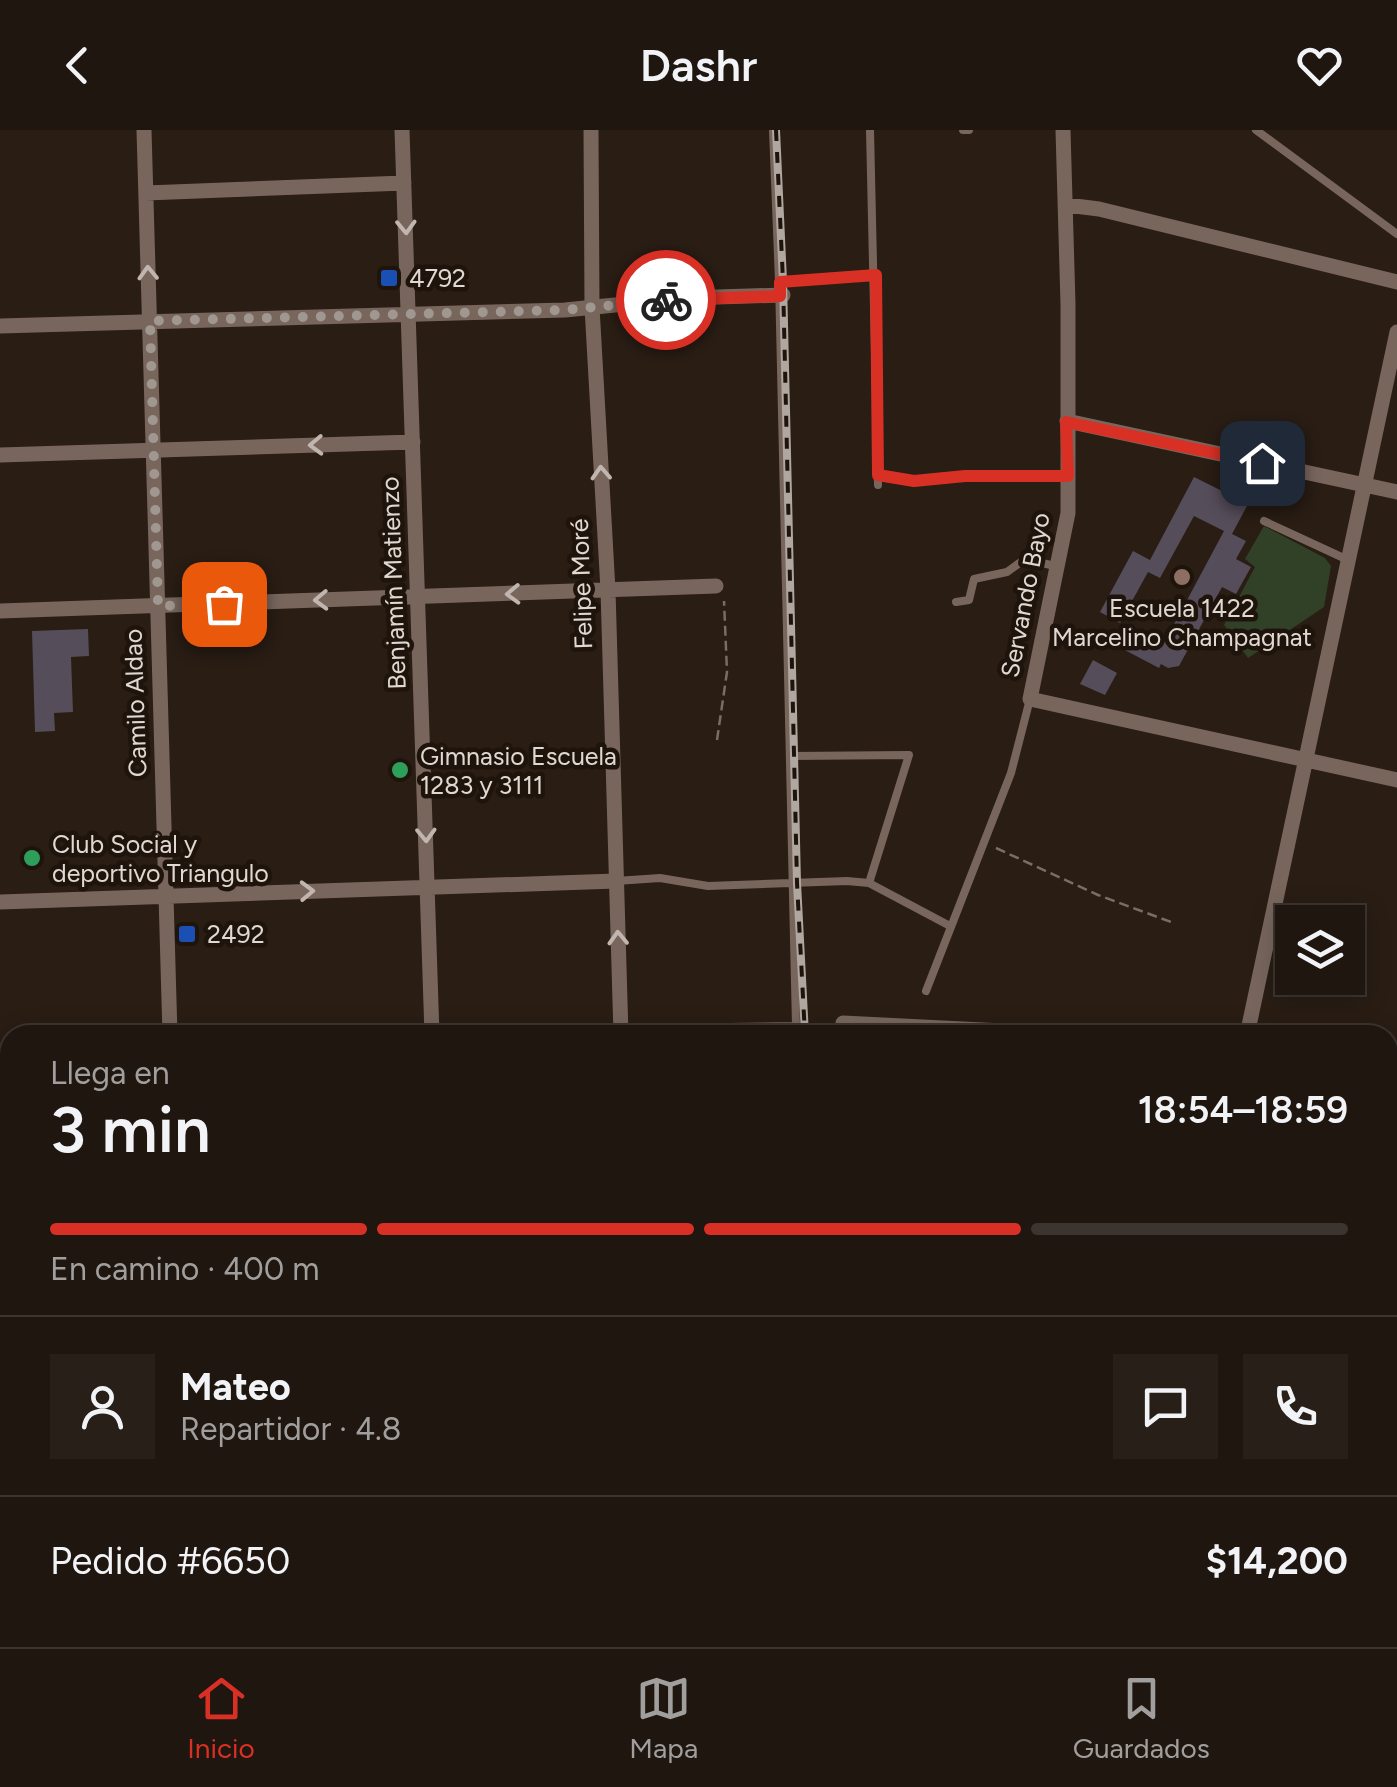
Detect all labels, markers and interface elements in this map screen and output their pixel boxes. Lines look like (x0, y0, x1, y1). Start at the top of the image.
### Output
icon: back (50, 38, 105, 93)
text: Dashr (640, 38, 757, 92)
icon: heart (1292, 38, 1347, 93)
one-way arrow (395, 220, 416, 236)
courier (616, 250, 716, 350)
place label: 4792 (409, 263, 466, 293)
one-way arrow (138, 264, 159, 280)
marker: 4792 (378, 267, 400, 289)
icon: bike (639, 273, 694, 328)
pin (1220, 421, 1305, 506)
one-way arrow (307, 434, 323, 455)
icon: home (1235, 436, 1290, 491)
one-way arrow (591, 464, 612, 480)
street label: Benjamín Matienzo (374, 476, 412, 690)
street label: Servando Bayo (994, 510, 1056, 680)
street label: Felipe Moré (564, 518, 598, 650)
pin (182, 562, 267, 647)
marker: Escuela 1422 Marcelino Champagnat (1171, 566, 1193, 588)
icon: bag (197, 577, 252, 632)
one-way arrow (505, 583, 521, 604)
one-way arrow (313, 590, 329, 611)
place label: Escuela 1422 Marcelino Champagnat (1052, 593, 1312, 652)
street label: Camilo Aldao (117, 628, 153, 778)
place label: Gimnasio Escuela 1283 y 3111 (420, 741, 617, 800)
marker: Gimnasio Escuela 1283 y 3111 (389, 759, 411, 781)
one-way arrow (415, 827, 436, 843)
place label: Club Social y deportivo Triangulo (52, 829, 269, 888)
marker: Club Social y deportivo Triangulo (21, 847, 43, 869)
one-way arrow (300, 881, 316, 902)
map controls (1275, 905, 1365, 995)
button: layers (1275, 905, 1365, 995)
place label: 2492 (207, 919, 265, 949)
marker: 2492 (176, 923, 198, 945)
one-way arrow (608, 929, 629, 945)
text: Llega en (50, 1054, 170, 1092)
text: 18:54–18:59 (1138, 1087, 1348, 1133)
text: 3 min (50, 1090, 211, 1168)
text: En camino · 400 m (50, 1250, 319, 1288)
button: person (50, 1354, 155, 1459)
button: chat (1113, 1354, 1218, 1459)
button: phone (1243, 1354, 1348, 1459)
text: Mateo (180, 1364, 291, 1410)
text: Repartidor · 4.8 (180, 1410, 401, 1448)
text: Pedido #6650 (50, 1538, 290, 1584)
text: $14,200 (1206, 1538, 1348, 1584)
tab: Inicio (187, 1671, 255, 1765)
tab: Mapa (629, 1671, 698, 1765)
tab: Guardados (1073, 1671, 1210, 1765)

